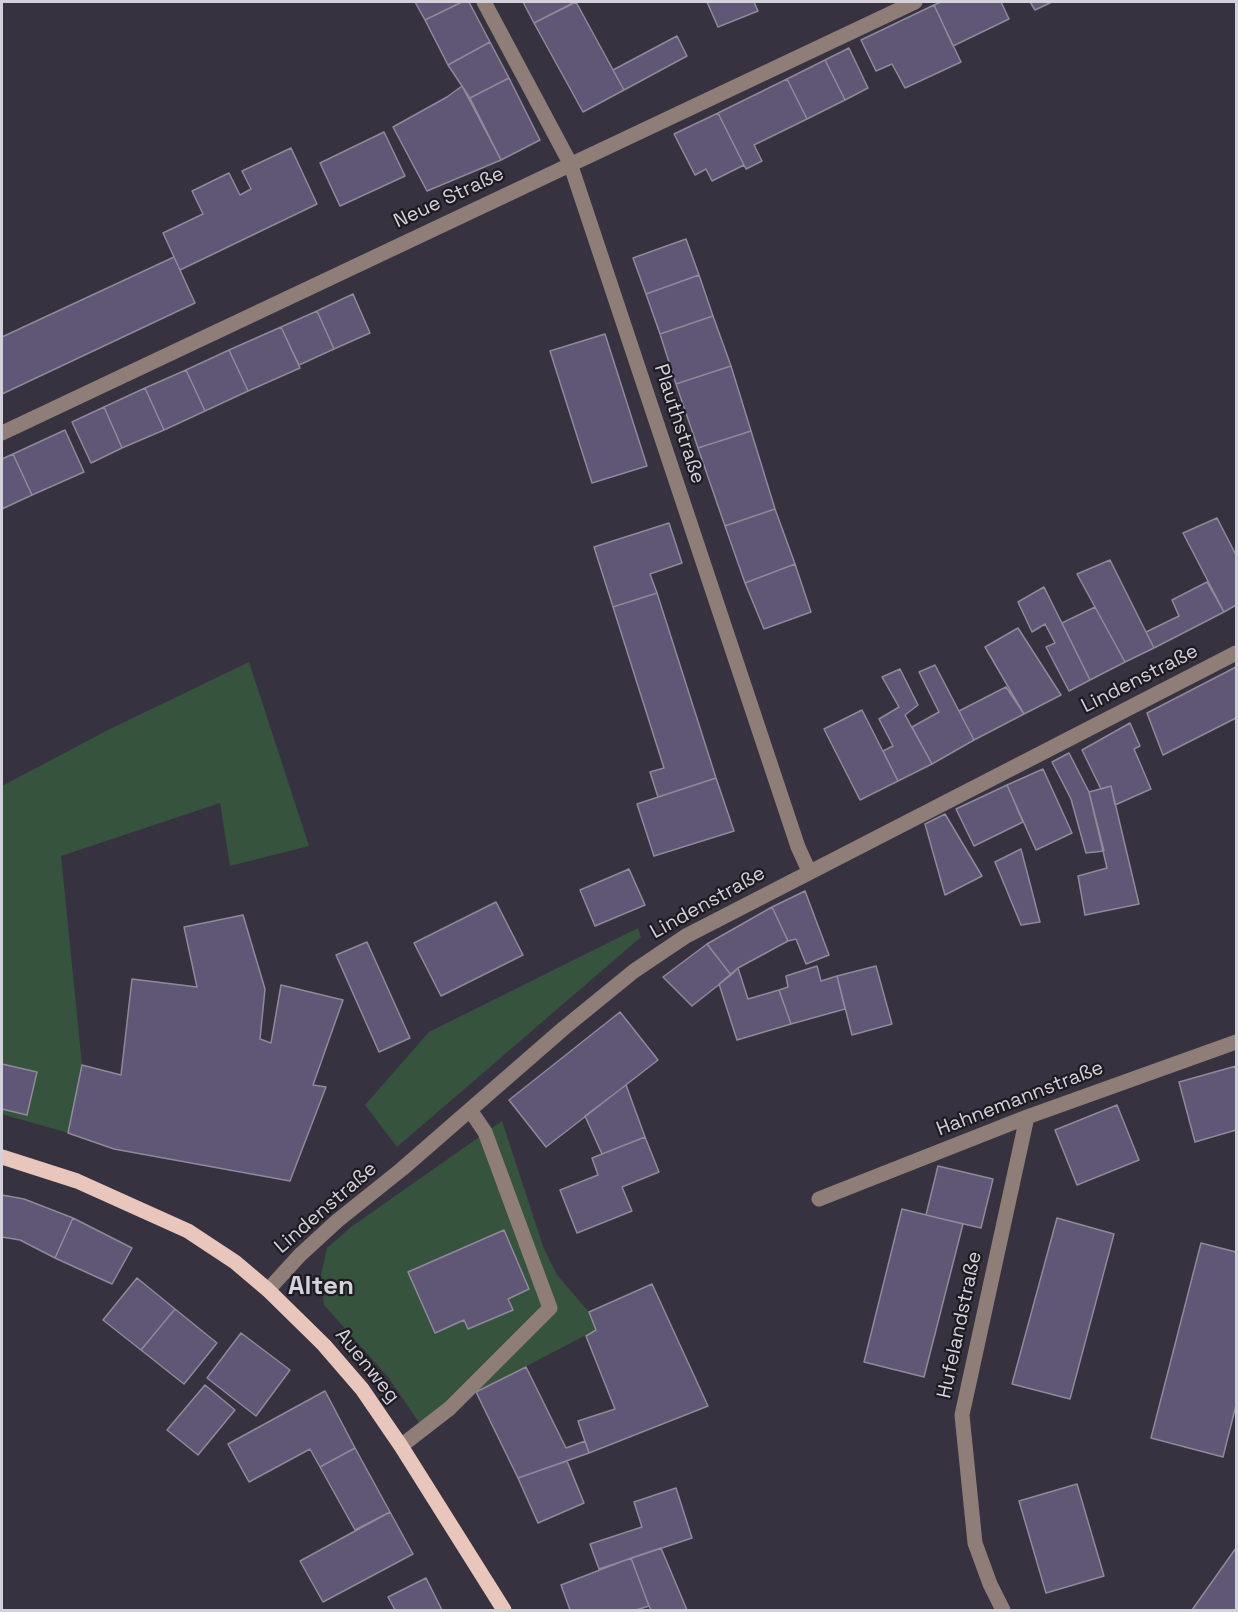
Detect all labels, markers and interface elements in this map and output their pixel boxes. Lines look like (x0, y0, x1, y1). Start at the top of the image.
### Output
street label: Neue Straße (390, 162, 508, 234)
street label: Plauthstraße (648, 361, 710, 487)
street label: Lindenstraße (1078, 639, 1202, 719)
street label: Lindenstraße (646, 862, 770, 944)
street label: Hahnemannstraße (933, 1056, 1107, 1142)
street label: Lindenstraße (270, 1157, 382, 1259)
street label: Hufelandstraße (933, 1249, 987, 1401)
district label: Alten (288, 1271, 354, 1303)
street label: Auenweg (330, 1324, 404, 1408)

